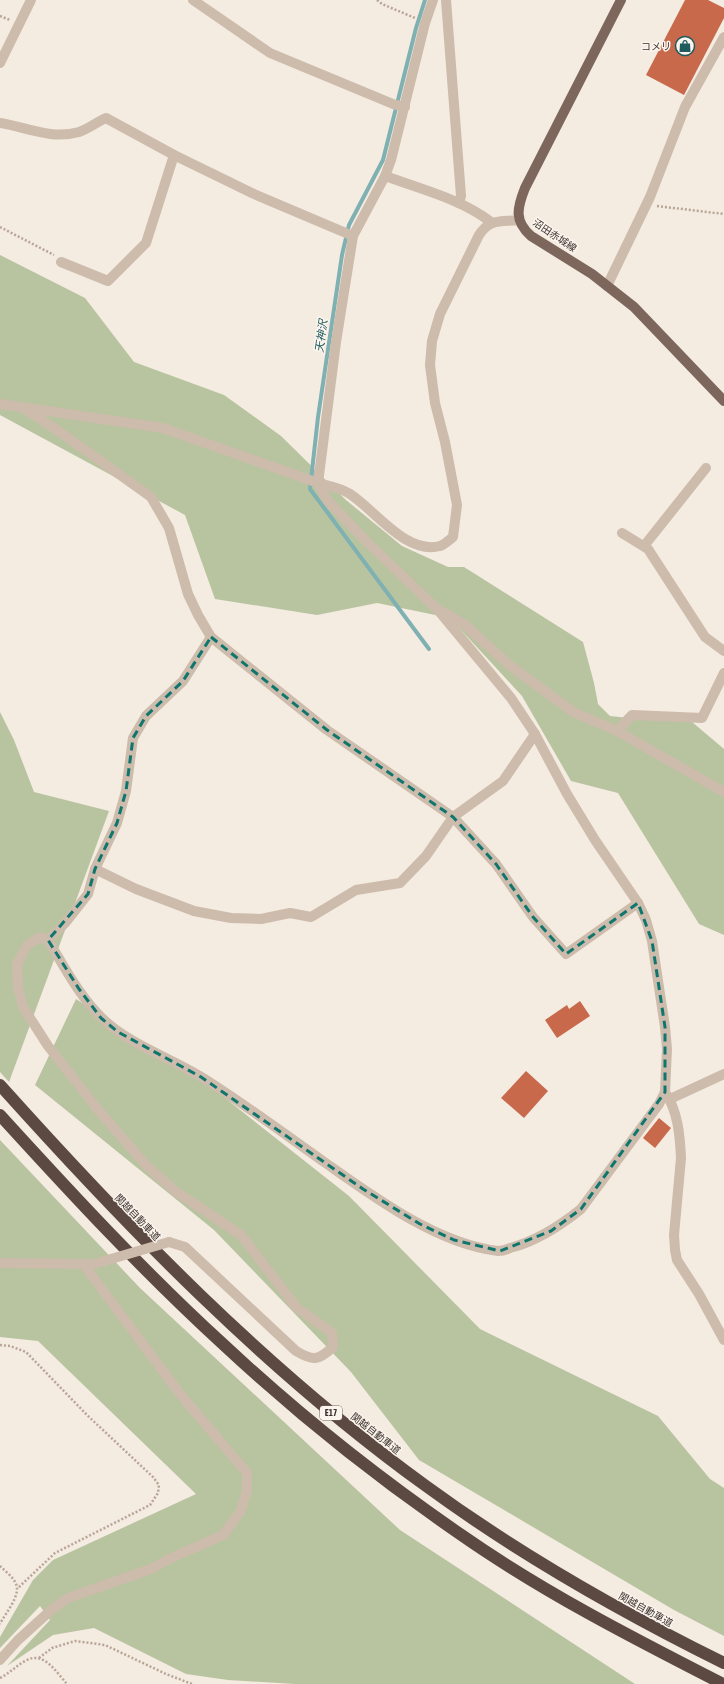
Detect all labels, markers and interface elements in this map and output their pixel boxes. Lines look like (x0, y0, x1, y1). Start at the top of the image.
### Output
shop icon: コメリ (674, 35, 696, 57)
place label: コメリ (641, 41, 671, 52)
street label: 沼田赤城線 (531, 217, 579, 254)
water label: 天神沢 (313, 317, 330, 353)
street label: 関越自動車道 (113, 1192, 162, 1243)
road number: E17 (320, 1406, 342, 1420)
street label: 関越自動車道 (349, 1411, 403, 1456)
street label: 関越自動車道 (617, 1590, 675, 1629)

